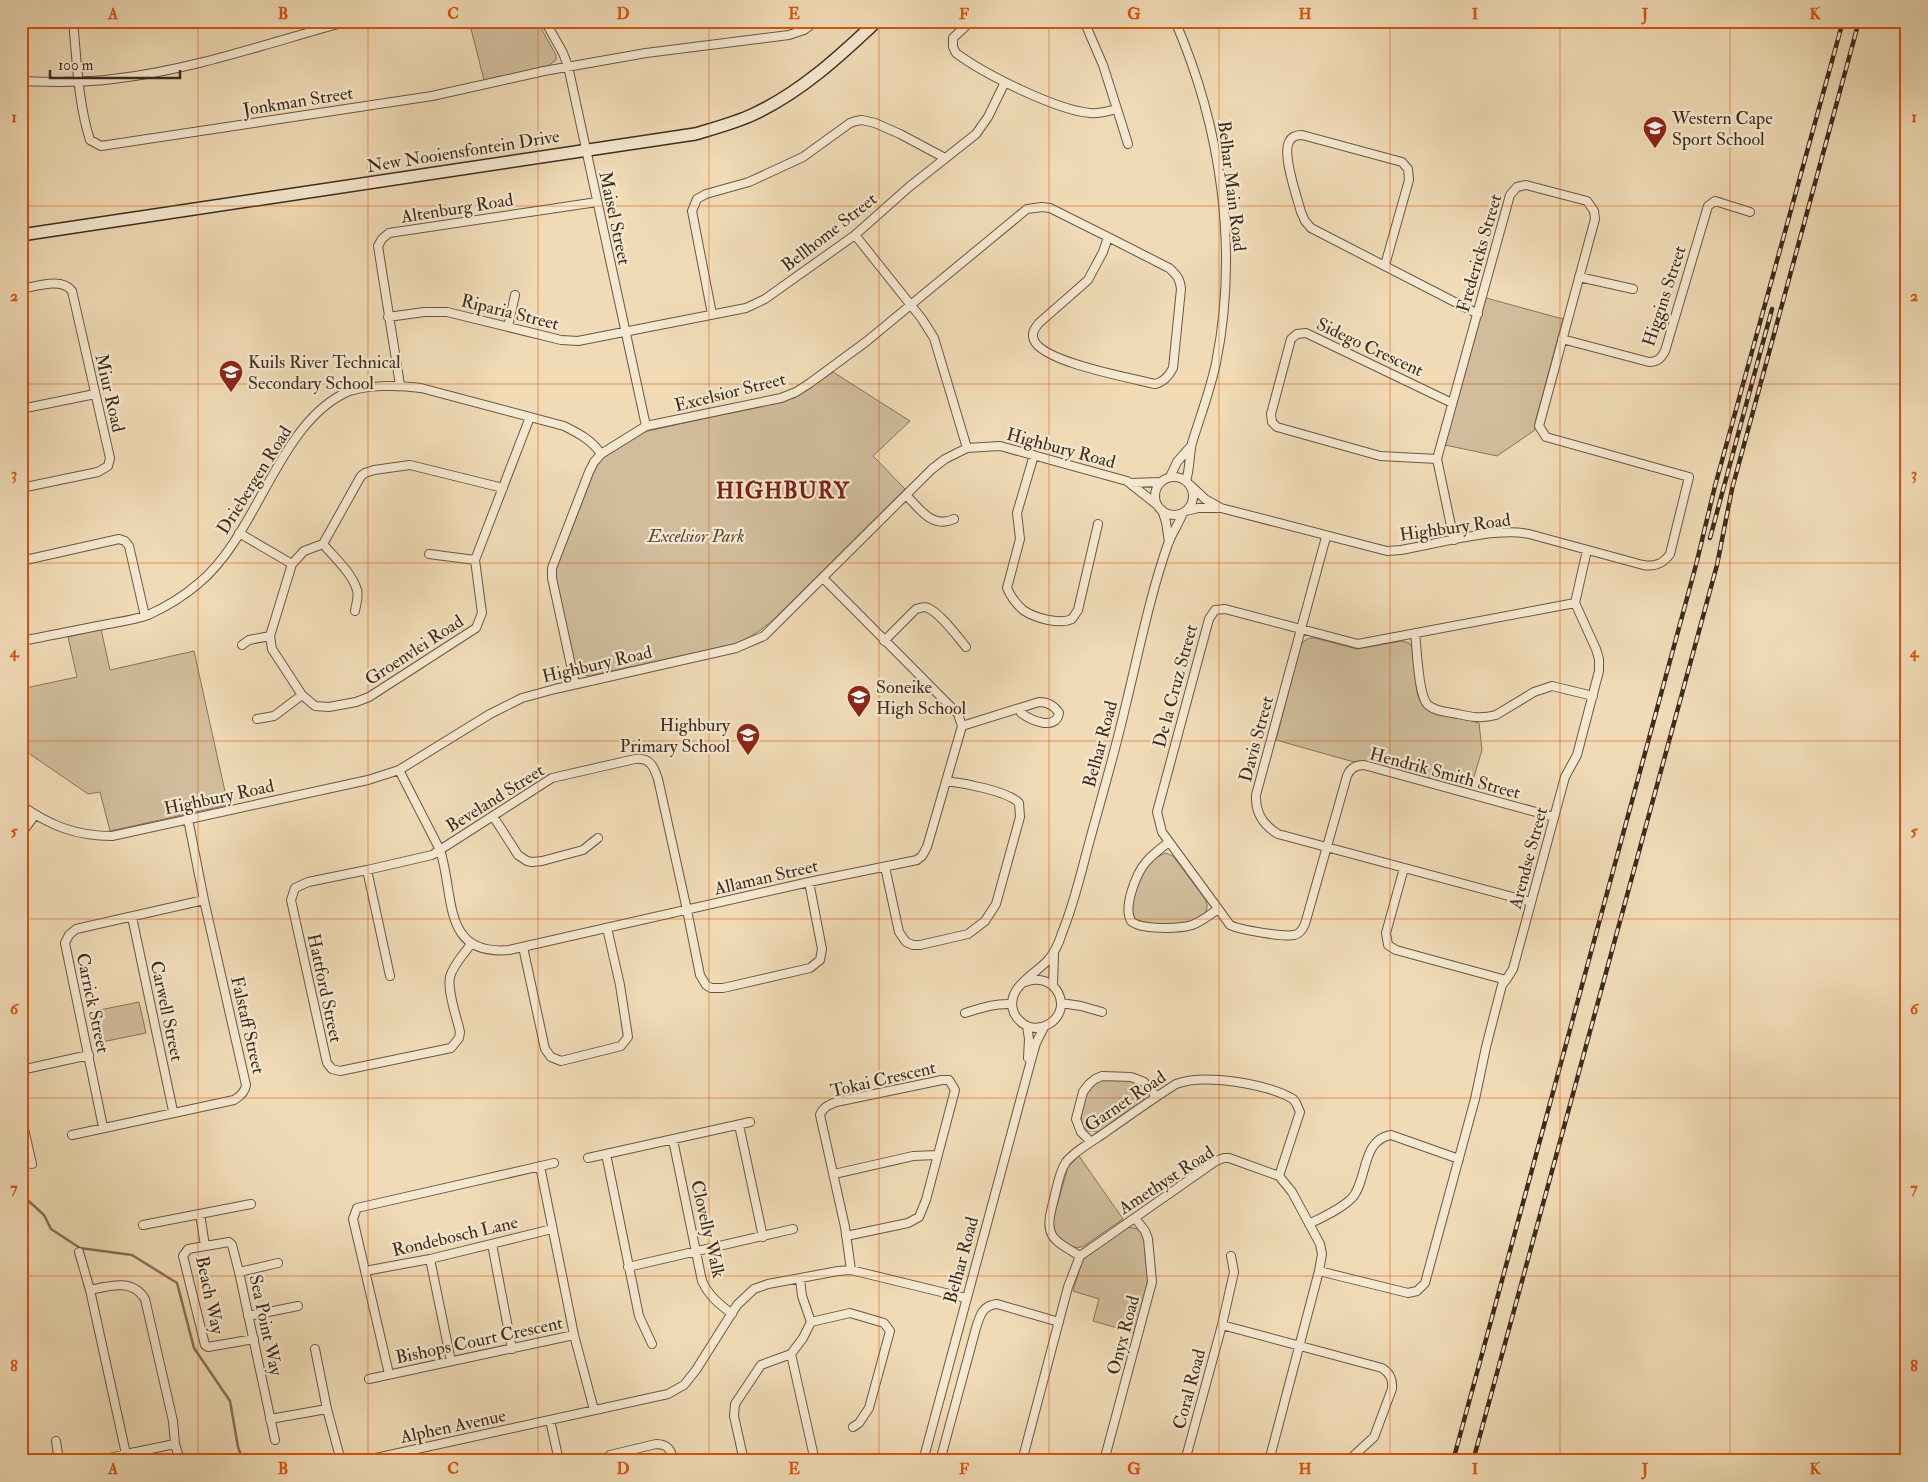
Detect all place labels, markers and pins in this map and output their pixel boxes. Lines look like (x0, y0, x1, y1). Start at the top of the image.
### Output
place label: Western Cape Sport School (1671, 107, 1773, 151)
school or university icon: Western Cape Sport School (1642, 115, 1668, 149)
place label: Kuils River Technical Secondary School (248, 351, 401, 395)
school or university icon: Kuils River Technical Secondary School (218, 359, 244, 393)
place label: Soneike High School (876, 676, 967, 720)
school or university icon: Soneike High School (846, 684, 872, 718)
place label: Highbury Primary School (620, 714, 731, 758)
school or university icon: Highbury Primary School (735, 722, 761, 756)

